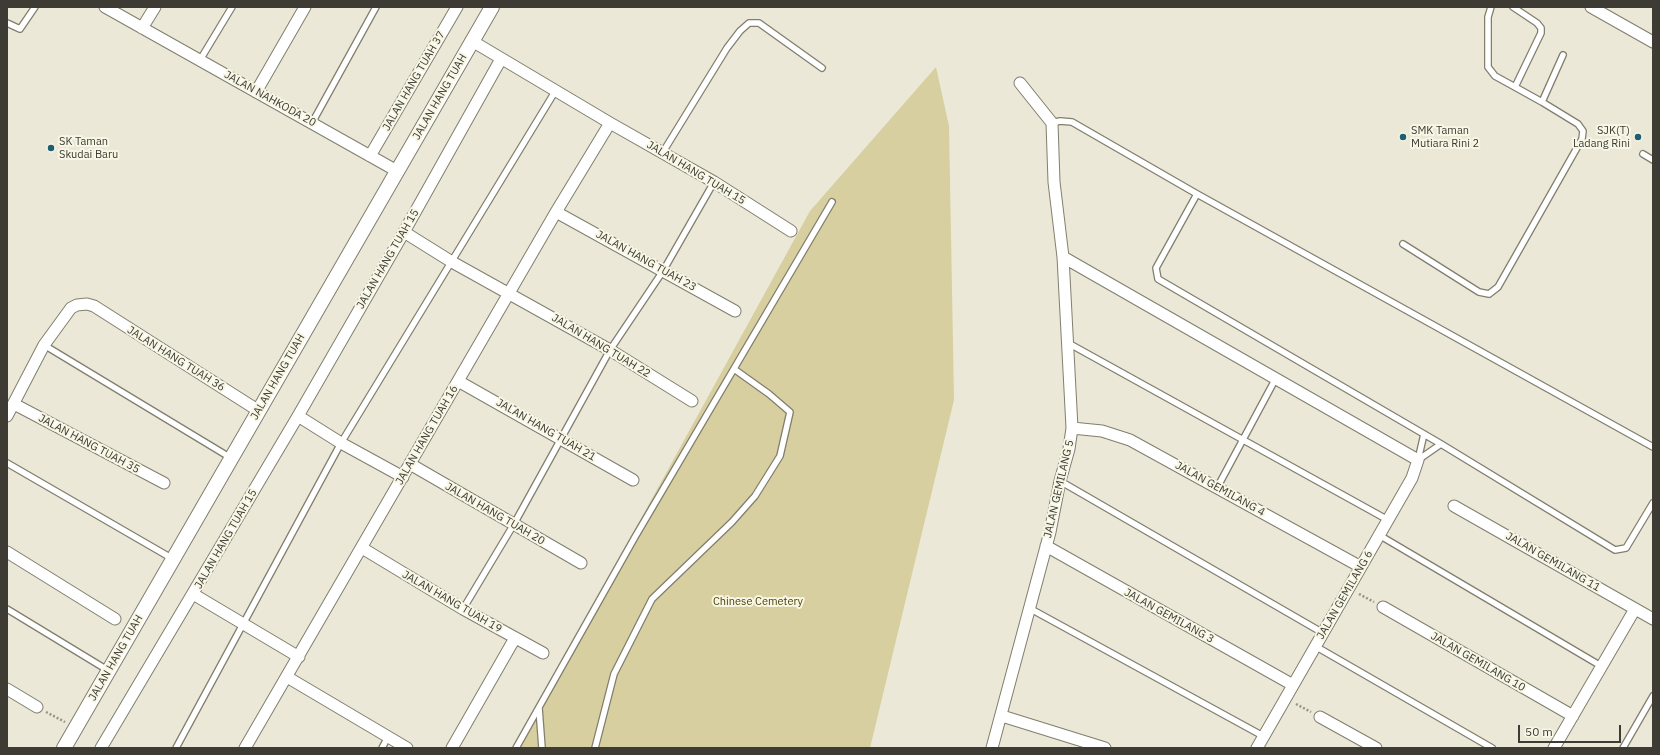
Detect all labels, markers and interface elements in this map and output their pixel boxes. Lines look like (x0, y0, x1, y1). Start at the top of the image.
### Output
street label: JALAN HANG TUAH 37 (380, 29, 448, 133)
street label: JALAN HANG TUAH (410, 52, 470, 142)
street label: JALAN NAHKODA 20 (222, 68, 318, 130)
place label: SMK Taman Mutiara Rini 2 (1411, 124, 1479, 150)
place label: SJK(T) Ladang Rini (1573, 124, 1630, 150)
marker: SMK Taman Mutiara Rini 2 (1398, 132, 1408, 142)
marker: SJK(T) Ladang Rini (1633, 132, 1643, 142)
place label: SK Taman Skudai Baru (59, 135, 118, 161)
street label: JALAN HANG TUAH 15 (644, 138, 748, 208)
marker: SK Taman Skudai Baru (46, 143, 56, 153)
street label: JALAN HANG TUAH 15 (354, 207, 422, 311)
street label: JALAN HANG TUAH 23 (593, 228, 699, 294)
street label: JALAN HANG TUAH 22 (549, 311, 653, 381)
street label: JALAN HANG TUAH 36 (125, 324, 227, 394)
street label: JALAN HANG TUAH (248, 332, 308, 422)
street label: JALAN HANG TUAH 16 (393, 383, 461, 487)
street label: JALAN HANG TUAH 21 (494, 396, 598, 464)
street label: JALAN HANG TUAH 35 (36, 412, 142, 476)
street label: JALAN GEMILANG 5 (1041, 439, 1077, 539)
street label: JALAN GEMILANG 4 (1173, 459, 1267, 519)
street label: JALAN HANG TUAH 20 (443, 480, 547, 548)
street label: JALAN HANG TUAH 15 (192, 487, 260, 591)
street label: JALAN GEMILANG 11 (1503, 530, 1603, 594)
street label: JALAN GEMILANG 6 (1314, 548, 1376, 642)
street label: JALAN HANG TUAH 19 (400, 568, 504, 636)
street label: JALAN GEMILANG 3 (1122, 586, 1216, 646)
park label: Chinese Cemetery (713, 595, 803, 609)
street label: JALAN HANG TUAH (86, 613, 146, 703)
street label: JALAN GEMILANG 10 (1428, 630, 1528, 694)
scale bar (1520, 717, 1623, 743)
text: 50 m (1525, 724, 1553, 739)

